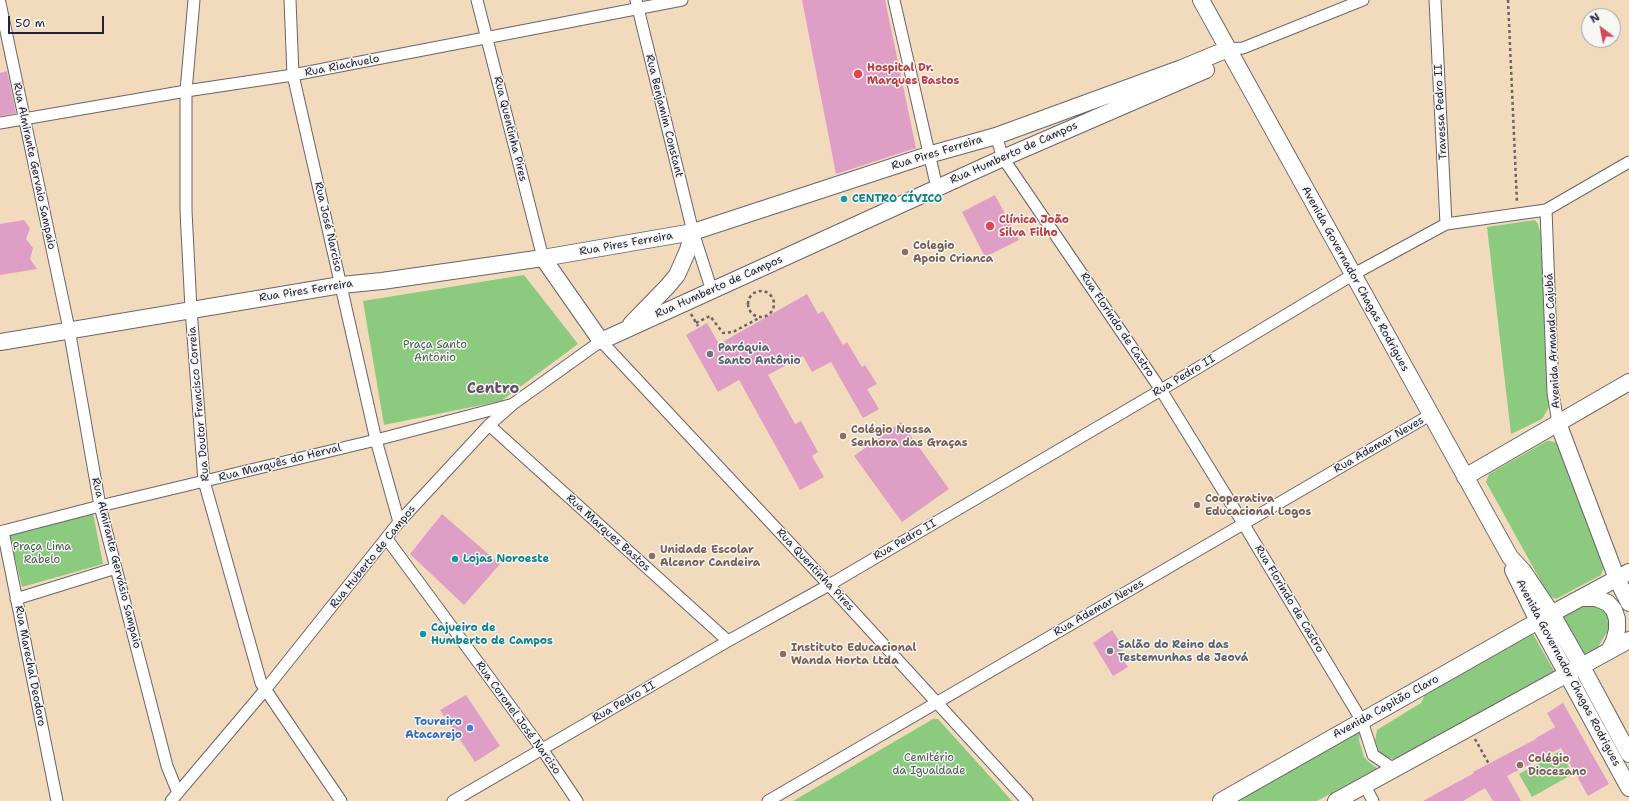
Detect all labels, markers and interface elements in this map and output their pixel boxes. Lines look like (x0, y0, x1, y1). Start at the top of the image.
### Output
scale bar (10, 8, 106, 34)
north arrow (1581, 8, 1621, 48)
text: N (1587, 10, 1603, 27)
text: 50 m (15, 15, 45, 31)
street label: Rua Riachuelo (304, 52, 380, 80)
street label: Rua Benjamim Constant (642, 53, 686, 179)
place label: Hospital Dr. Marques Bastos (867, 61, 959, 87)
street label: Travessa Pedro II (1432, 64, 1450, 160)
marker: Hospital Dr. Marques Bastos (852, 68, 864, 80)
street label: Rua Quentinha Pires (491, 75, 529, 183)
street label: Rua Almirante Gervaio Sampaio (10, 81, 58, 251)
street label: Rua Humberto de Campos (948, 119, 1080, 187)
street label: Rua Pires Ferreira (890, 133, 984, 173)
street label: Rua José Narciso (311, 181, 345, 273)
street label: Avenida Governador Chagas Rodrigues (1298, 184, 1412, 374)
place label: CENTRO CÍVICO (852, 192, 942, 206)
marker: CENTRO CÍVICO (839, 194, 849, 204)
place label: Clínica João Silva Filho (999, 213, 1069, 239)
marker: Clínica João Silva Filho (984, 220, 996, 232)
street label: Rua Pires Ferreira (578, 229, 674, 259)
place label: Colegio Apoio Crianca (913, 239, 993, 265)
marker: Colegio Apoio Crianca (900, 247, 910, 257)
street label: Rua Humberto de Campos (653, 253, 785, 321)
street label: Rua Florindo de Castro (1077, 270, 1157, 380)
street label: Avenida Armando Cajubá (1543, 273, 1563, 409)
street label: Rua Pires Ferreira (258, 277, 354, 305)
street label: Rua Doutor Francisco Correia (186, 326, 212, 482)
park label: Praça Santo Antônio (403, 338, 467, 364)
place label: Paróquia Santo Antônio (718, 341, 801, 367)
marker: Paróquia Santo Antônio (705, 349, 715, 359)
street label: Rua Pedro II (1150, 352, 1218, 400)
district label: Centro (467, 380, 519, 398)
street label: Rua Ademar Neves (1332, 414, 1426, 476)
place label: Colégio Nossa Senhora das Graças (851, 423, 968, 449)
marker: Colégio Nossa Senhora das Graças (838, 431, 848, 441)
street label: Rua Marquês do Herval (217, 441, 343, 485)
street label: Rua Almirante Gervásio Sampaio (88, 476, 144, 650)
street label: Rua Marques Bastos (563, 492, 653, 574)
place label: Cooperativa Educacional Logos (1205, 492, 1311, 518)
marker: Cooperativa Educacional Logos (1192, 500, 1202, 510)
street label: Rua Huberto de Campos (327, 503, 419, 611)
street label: Rua Pedro II (871, 517, 939, 563)
street label: Rua Quentinha Pires (773, 526, 857, 614)
park label: Praça Lima Rabelo (13, 540, 71, 566)
place label: Unidade Escolar Alcenor Candeira (660, 543, 760, 569)
street label: Rua Florindo de Castro (1252, 543, 1326, 655)
marker: Unidade Escolar Alcenor Candeira (647, 551, 657, 561)
place label: Lojas Noroeste (463, 552, 549, 566)
marker: Lojas Noroeste (450, 554, 460, 564)
street label: Rua Ademar Neves (1052, 577, 1146, 639)
street label: Avenida Governador Chagas Rodrigues (1513, 577, 1623, 769)
street label: Rua Marechal Deodoro (12, 605, 48, 727)
place label: Cajueiro de Humberto de Campos (431, 621, 553, 647)
marker: Cajueiro de Humberto de Campos (418, 629, 428, 639)
place label: Salão do Reino das Testemunhas de Jeová (1118, 638, 1248, 664)
place label: Instituto Educacional Wanda Horta Ltda (791, 641, 916, 667)
marker: Salão do Reino das Testemunhas de Jeová (1105, 646, 1115, 656)
marker: Instituto Educacional Wanda Horta Ltda (778, 649, 788, 659)
street label: Rua Coronel José Narciso (473, 659, 563, 777)
street label: Avenida Capitão Claro (1331, 672, 1441, 742)
street label: Rua Pedro II (590, 679, 658, 725)
place label: Toureiro Atacarejo (405, 715, 462, 741)
marker: Toureiro Atacarejo (465, 723, 475, 733)
park label: Cemitério da Igualdade (893, 751, 965, 777)
place label: Colégio Diocesano (1528, 752, 1586, 778)
marker: Colégio Diocesano (1515, 760, 1525, 770)

